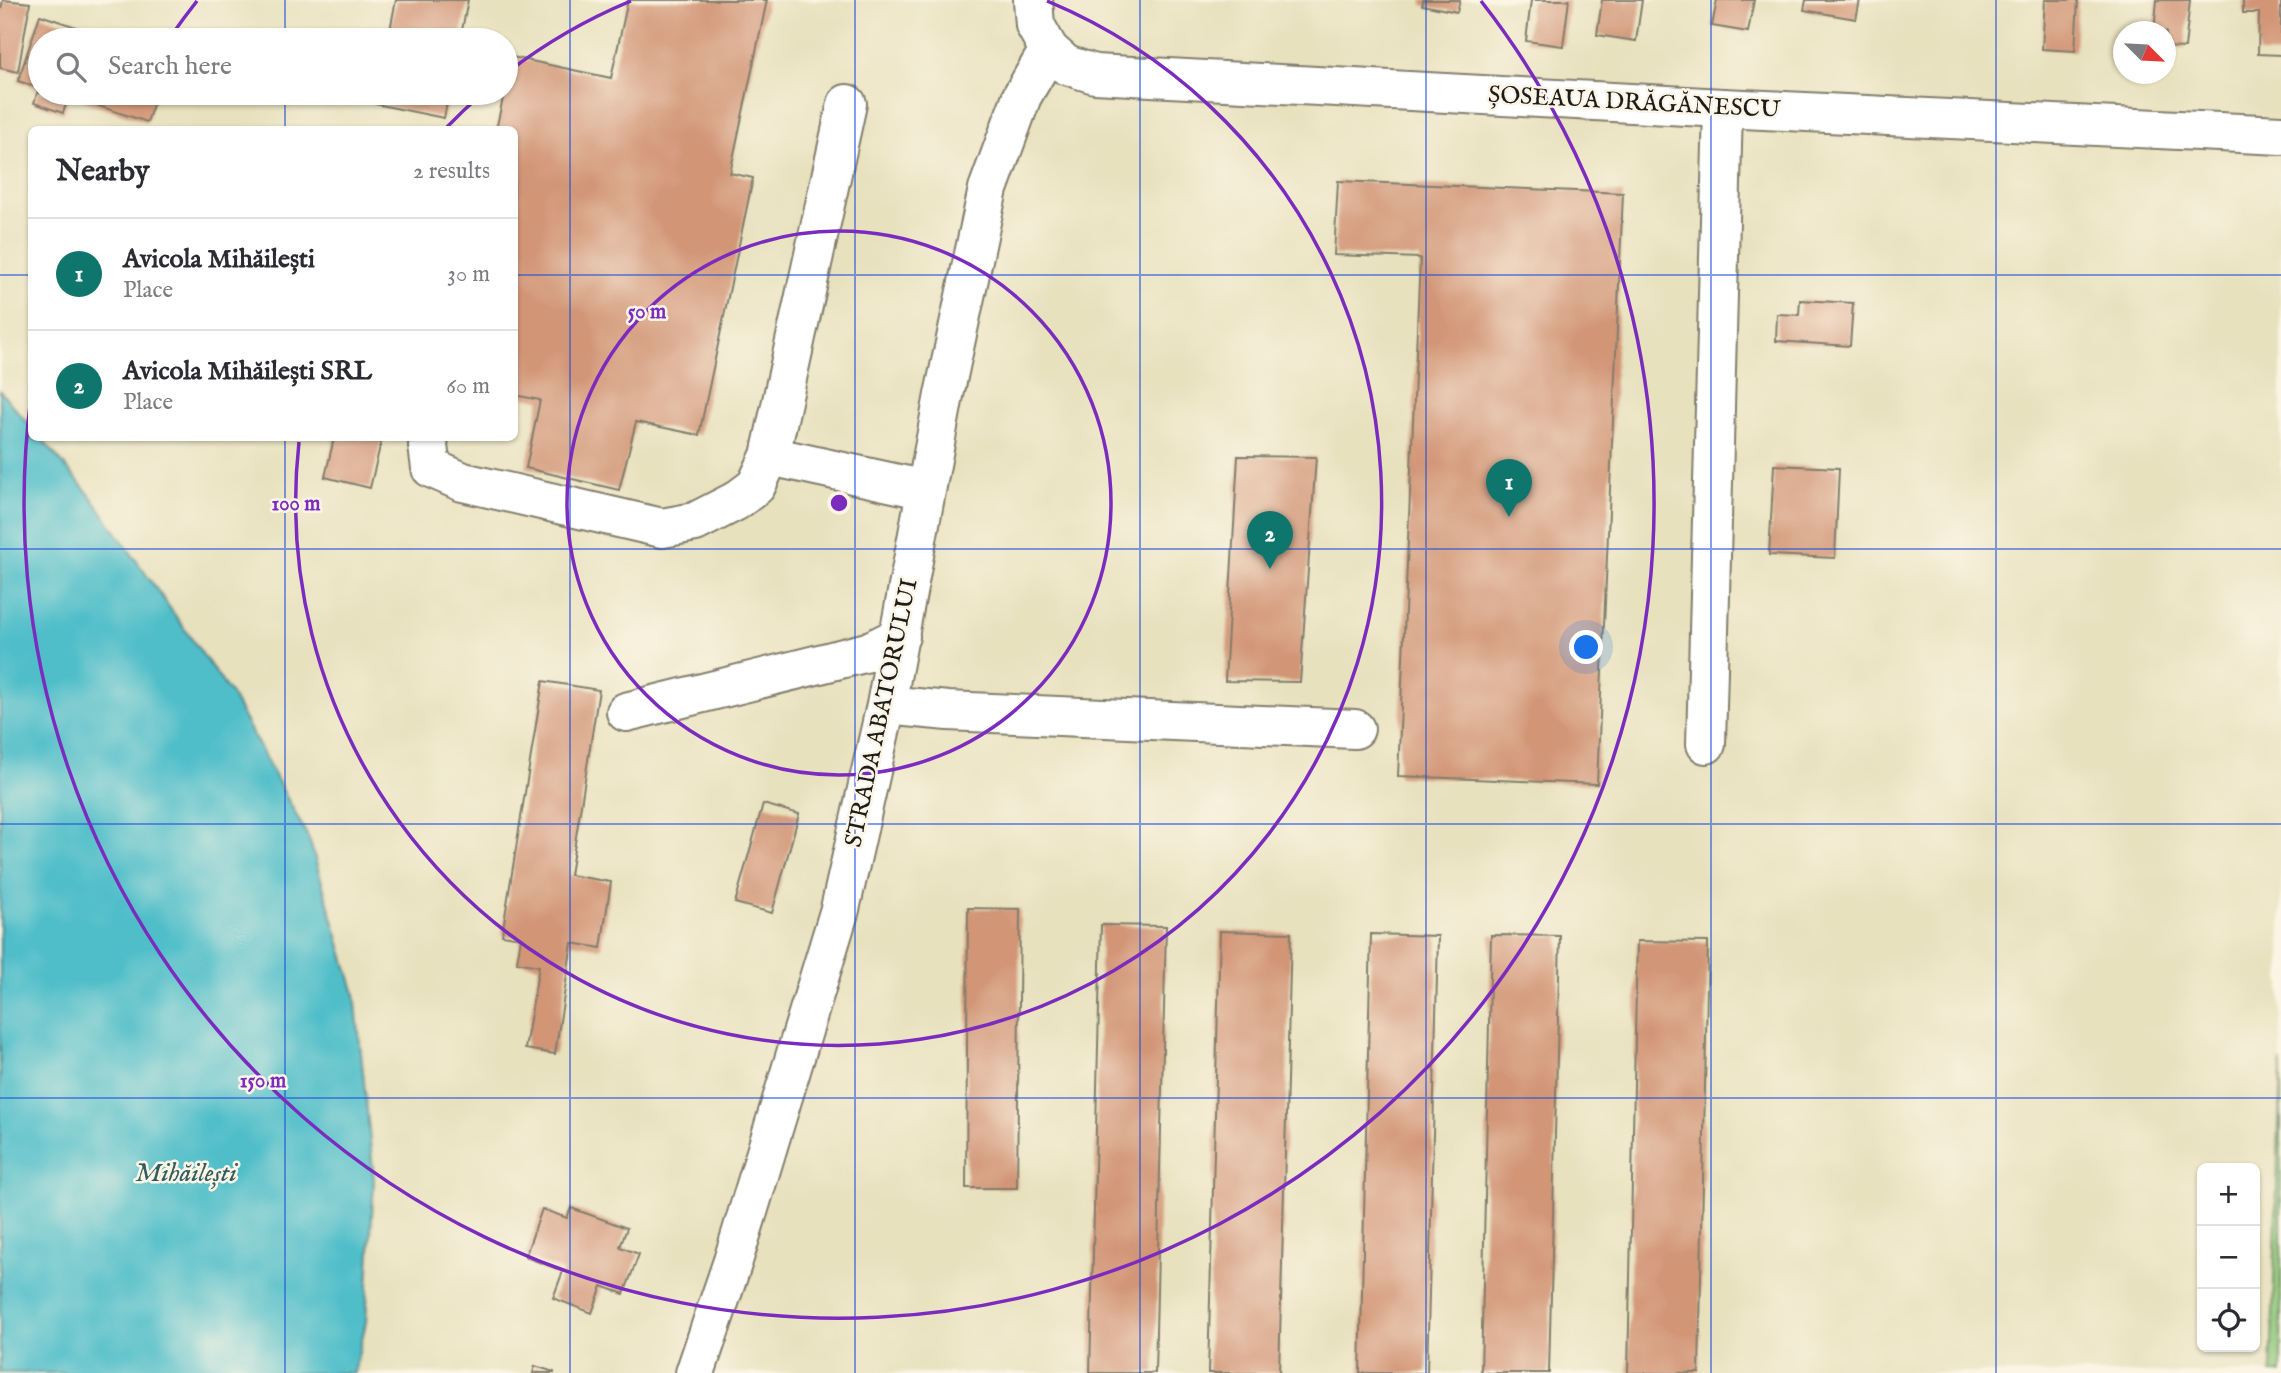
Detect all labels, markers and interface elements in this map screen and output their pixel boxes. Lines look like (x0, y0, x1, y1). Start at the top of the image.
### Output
north arrow (2113, 21, 2176, 84)
search box (28, 28, 518, 105)
icon: search (52, 48, 90, 86)
text: Search here (108, 50, 232, 83)
street label: ȘOSEAUA DRĂGĂNESCU (1487, 80, 1782, 126)
text: Nearby (56, 153, 149, 191)
text: 2 results (413, 157, 490, 186)
text: Avicola Mihăilești (123, 243, 315, 276)
text: 1 (75, 260, 83, 289)
text: 30 m (447, 260, 490, 289)
text: Place (123, 276, 173, 305)
text: 50 m (628, 299, 667, 326)
text: Avicola Mihăilești SRL (123, 355, 372, 388)
text: 2 (74, 372, 84, 401)
text: 60 m (446, 372, 490, 401)
text: Place (123, 388, 173, 417)
pin: 1 (1486, 459, 1532, 517)
text: 100 m (271, 491, 321, 518)
centre of rings (827, 491, 851, 515)
pin: 2 (1247, 511, 1293, 569)
street label: STRADA ABATORULUI (838, 576, 926, 850)
your location (1569, 630, 1603, 664)
text: 150 m (240, 1068, 287, 1095)
water label: Mihăilești (135, 1157, 238, 1190)
map controls (2197, 1163, 2260, 1352)
button: + (2197, 1163, 2260, 1226)
button: − (2197, 1226, 2260, 1289)
button: locate (2197, 1289, 2260, 1352)

